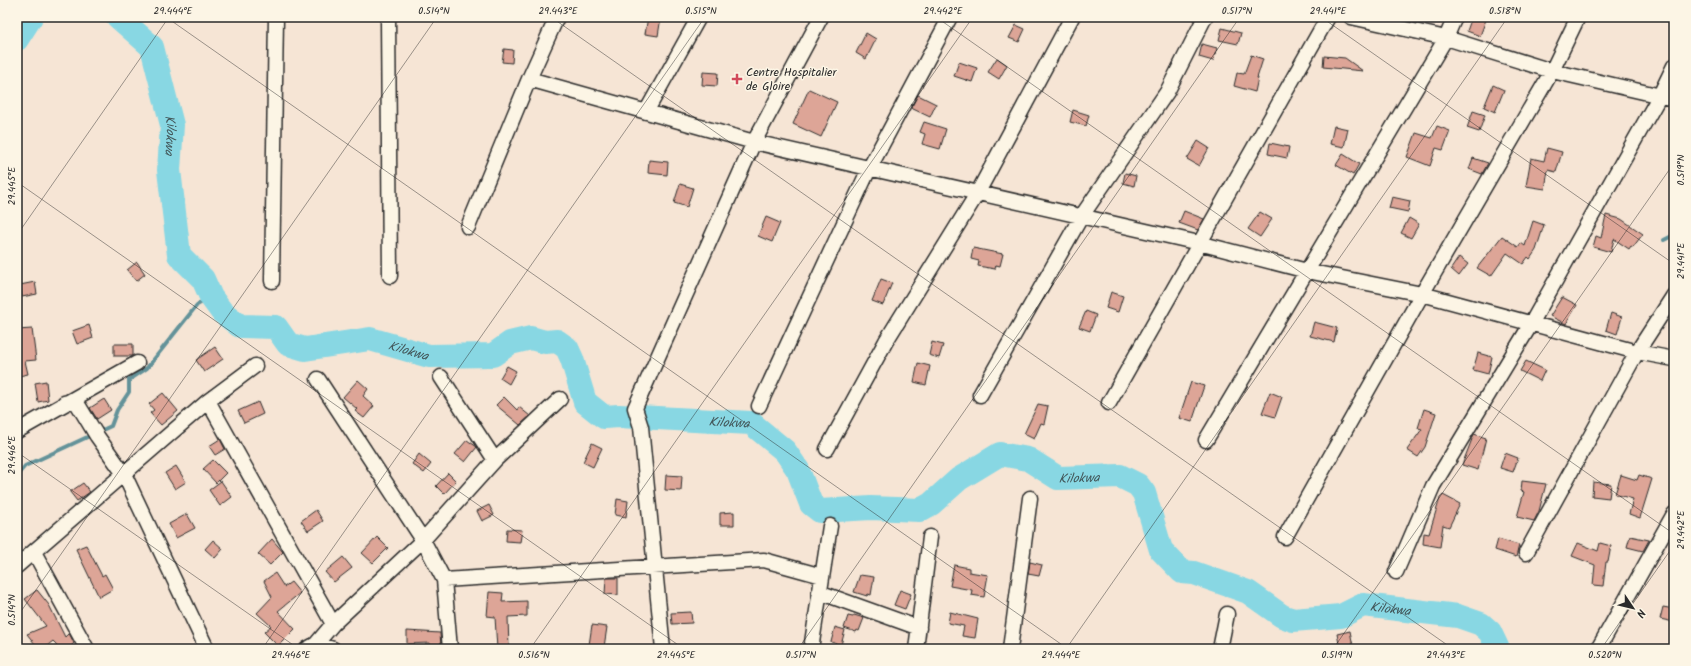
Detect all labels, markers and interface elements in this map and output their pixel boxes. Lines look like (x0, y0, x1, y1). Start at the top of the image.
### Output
text: 29.444°E (154, 3, 194, 19)
text: 0.514°N (418, 3, 450, 19)
text: 29.443°E (538, 3, 579, 19)
text: 0.515°N (685, 3, 717, 19)
text: 29.442°E (923, 3, 964, 19)
text: 0.517°N (1222, 3, 1253, 19)
text: 29.441°E (1310, 3, 1347, 19)
text: 0.518°N (1489, 3, 1521, 19)
place label: Centre Hospitalier de Gloire (746, 63, 837, 96)
marker: Centre Hospitalier de Gloire (731, 73, 743, 85)
water label: Kilokwa (158, 113, 182, 157)
text: 0.519°N (1673, 154, 1689, 185)
text: 29.445°E (4, 166, 20, 205)
text: 29.441°E (1673, 242, 1689, 279)
water label: Kilokwa (386, 336, 432, 368)
water label: Kilokwa (708, 412, 751, 435)
text: 29.446°E (4, 434, 20, 474)
water label: Kilokwa (1058, 468, 1101, 490)
text: 29.442°E (1673, 509, 1689, 550)
north arrow (1613, 588, 1653, 628)
text: 0.514°N (4, 594, 20, 626)
water label: Kilokwa (1369, 597, 1413, 623)
text: N (1631, 605, 1650, 621)
text: 29.446°E (272, 647, 312, 663)
text: 0.516°N (518, 647, 550, 663)
text: 29.445°E (657, 647, 696, 663)
text: 0.517°N (786, 647, 817, 663)
text: 29.444°E (1042, 647, 1082, 663)
text: 0.519°N (1322, 647, 1353, 663)
text: 29.443°E (1426, 647, 1467, 663)
text: 0.520°N (1588, 647, 1622, 663)

